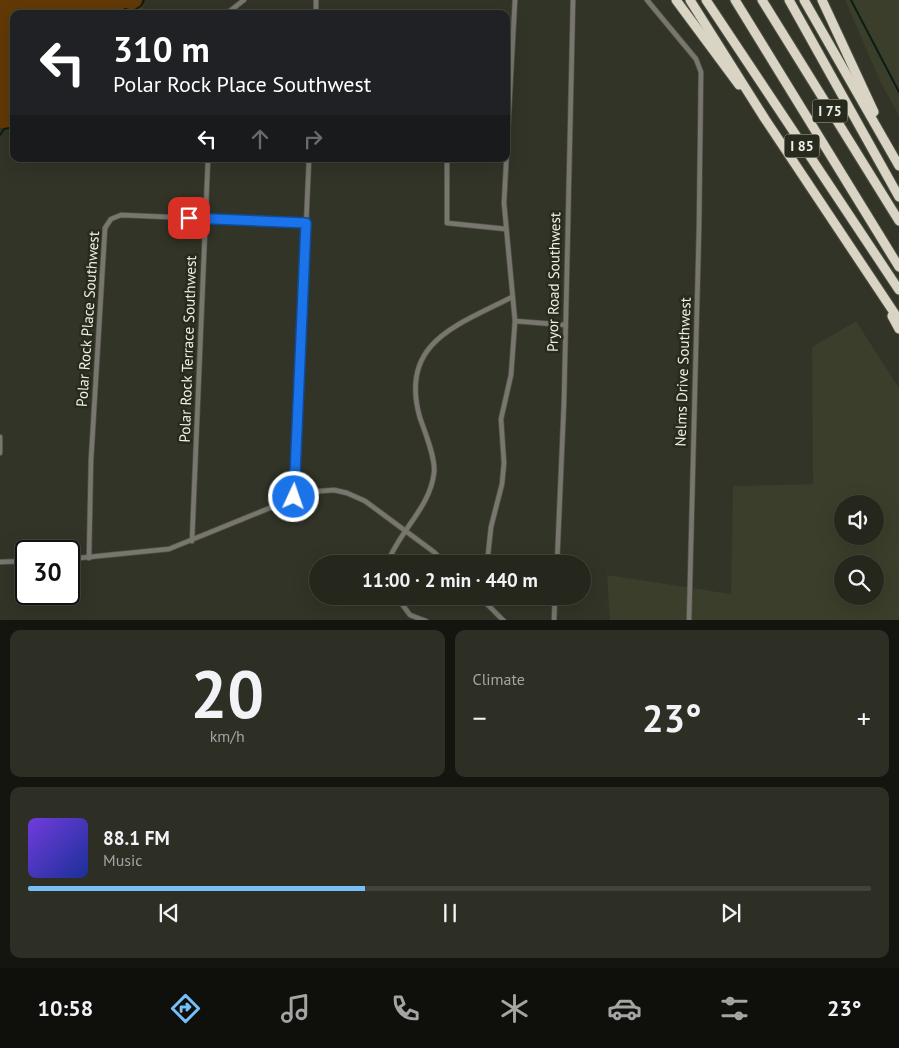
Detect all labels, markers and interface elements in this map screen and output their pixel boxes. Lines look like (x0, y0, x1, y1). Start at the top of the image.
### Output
text: 310 m (113, 26, 210, 72)
icon: left (30, 30, 95, 95)
text: Polar Rock Place Southwest (113, 70, 371, 98)
road number: I 75 (812, 100, 848, 122)
icon: left (193, 125, 221, 153)
icon: ahead (246, 125, 274, 153)
icon: right (299, 125, 327, 153)
road number: I 85 (784, 134, 820, 158)
pin (168, 197, 210, 239)
icon: arrive (175, 204, 203, 232)
street label: Pryor Road Southwest (543, 212, 564, 352)
street label: Polar Rock Place Southwest (72, 230, 103, 407)
street label: Polar Rock Terrace Southwest (175, 255, 200, 443)
street label: Nelms Drive Southwest (670, 297, 695, 447)
position arrow (267, 470, 319, 522)
map controls (834, 495, 884, 605)
button: sound (834, 495, 884, 545)
speed limit sign: 30 (15, 540, 80, 605)
button: search (834, 555, 884, 605)
text: 11:00 · 2 min · 440 m (362, 568, 538, 592)
text: 20 (190, 651, 264, 735)
text: Climate (473, 669, 525, 689)
text: 23° (642, 693, 702, 742)
text: − (473, 699, 487, 736)
text: + (857, 699, 871, 736)
text: km/h (210, 726, 245, 746)
text: 88.1 FM (103, 826, 170, 850)
text: Music (103, 850, 143, 870)
icon: previous (155, 899, 183, 927)
icon: pause (436, 899, 464, 927)
icon: next (717, 899, 745, 927)
icon: directions (168, 991, 203, 1026)
icon: music (278, 991, 313, 1026)
icon: phone (388, 991, 423, 1026)
icon: climate (497, 991, 532, 1026)
icon: car (607, 991, 642, 1026)
icon: filters (717, 991, 752, 1026)
text: 10:58 (37, 994, 93, 1022)
text: 23° (827, 994, 861, 1022)

